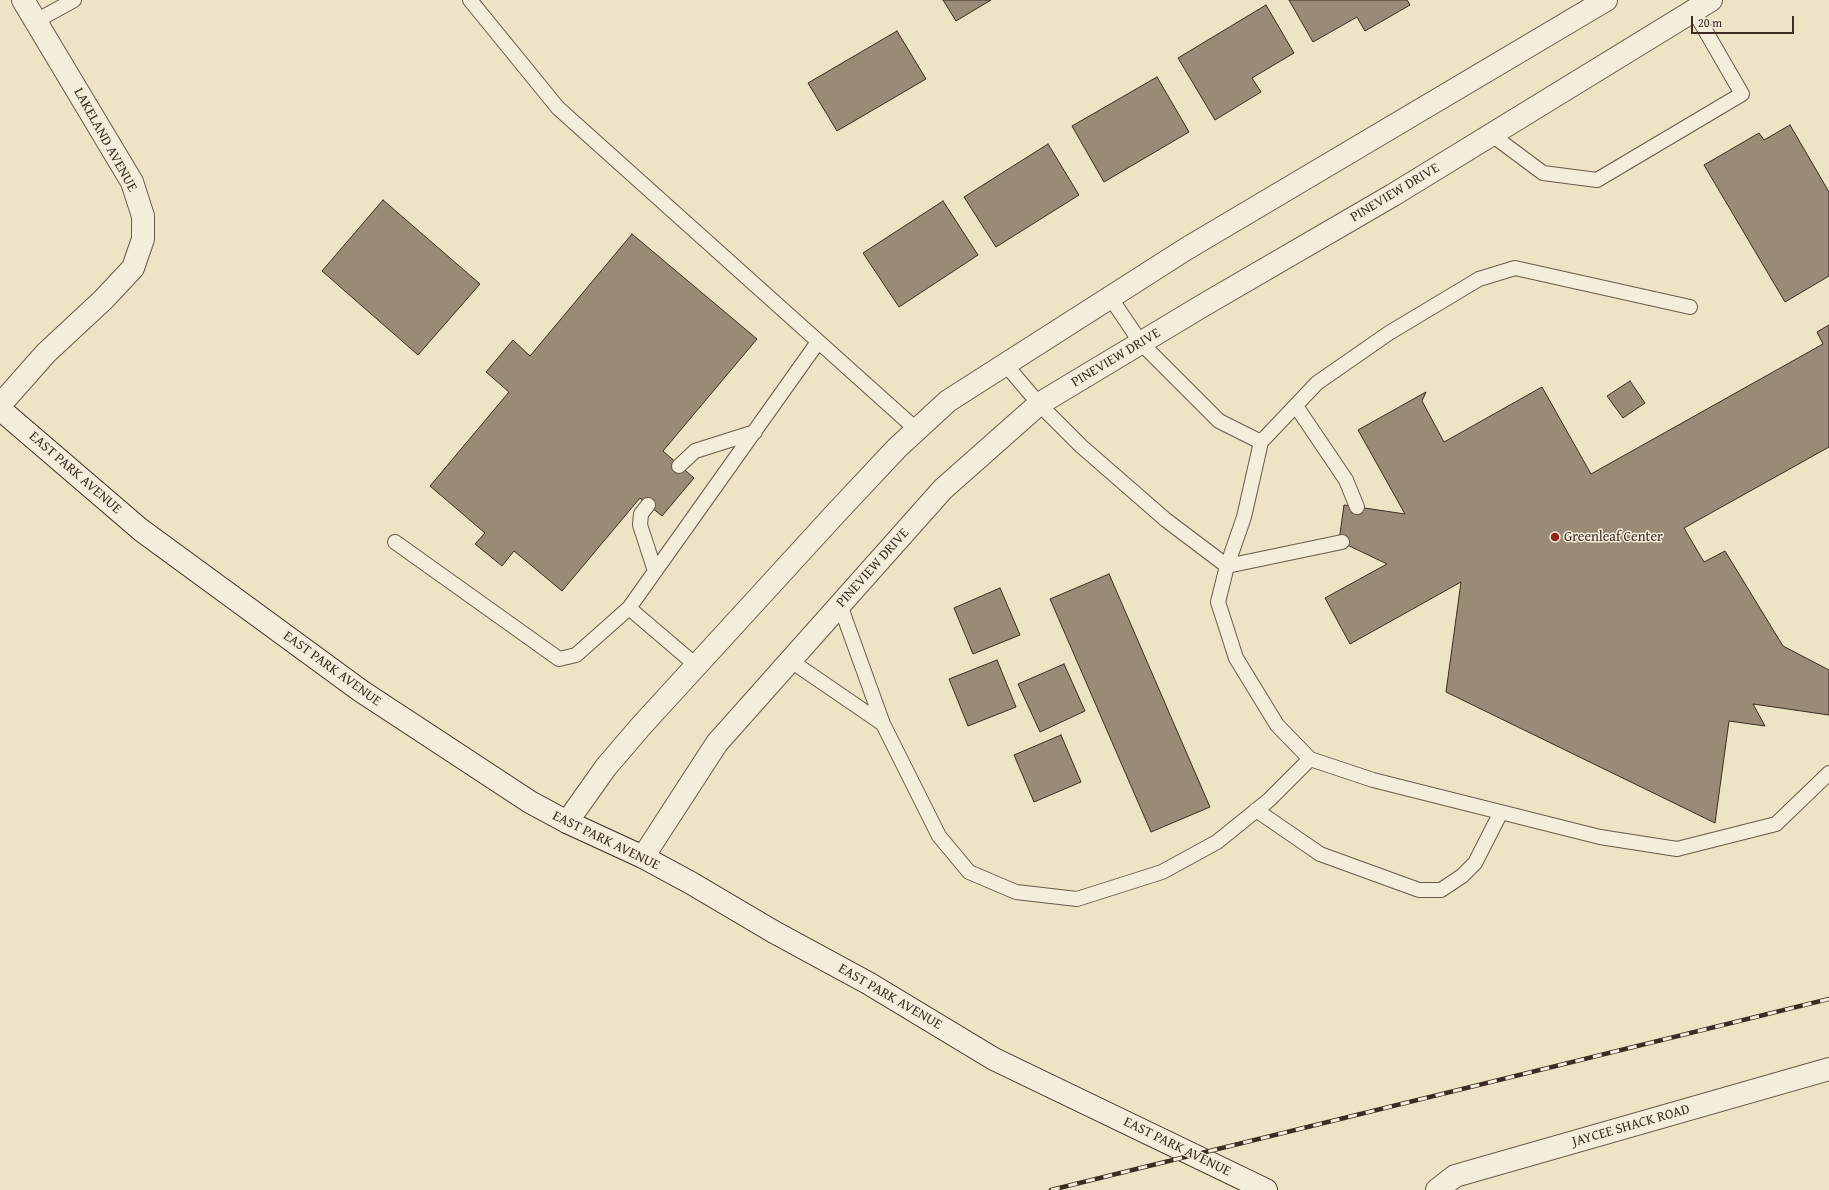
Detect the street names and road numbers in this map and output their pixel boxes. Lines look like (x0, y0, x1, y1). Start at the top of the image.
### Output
street label: LAKELAND AVENUE (70, 85, 140, 195)
street label: PINEVIEW DRIVE (1348, 160, 1442, 226)
street label: PINEVIEW DRIVE (1069, 325, 1163, 391)
street label: EAST PARK AVENUE (25, 428, 125, 518)
street label: PINEVIEW DRIVE (833, 525, 913, 611)
street label: EAST PARK AVENUE (280, 628, 384, 710)
street label: EAST PARK AVENUE (550, 808, 662, 874)
street label: EAST PARK AVENUE (835, 960, 945, 1034)
street label: JAYCEE SHACK ROAD (1570, 1101, 1692, 1151)
street label: EAST PARK AVENUE (1121, 1114, 1233, 1180)

